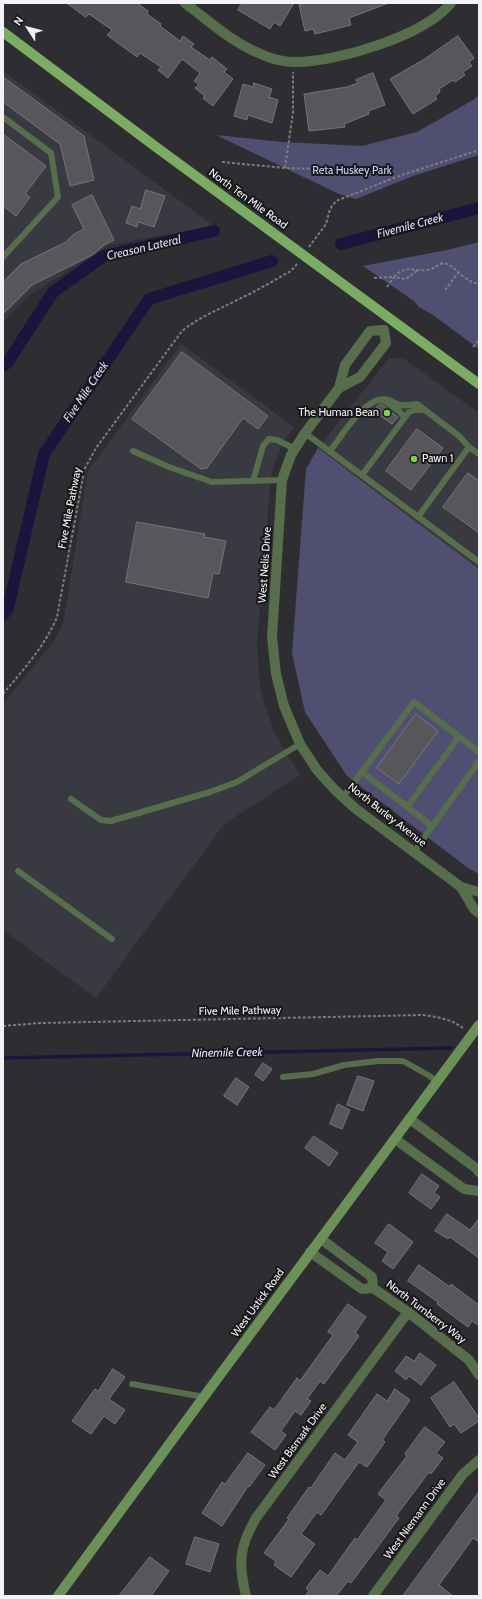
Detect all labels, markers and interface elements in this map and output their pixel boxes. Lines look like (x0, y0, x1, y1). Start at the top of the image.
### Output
north arrow (8, 8, 48, 48)
text: N (10, 14, 26, 28)
park label: Reta Huskey Park (312, 164, 392, 178)
street label: North Ten Mile Road (206, 166, 290, 232)
water label: Fivemile Creek (375, 210, 445, 242)
water label: Creason Lateral (105, 232, 183, 264)
water label: Five Mile Creek (60, 359, 112, 425)
place label: The Human Bean (299, 406, 379, 420)
marker: The Human Bean (382, 408, 392, 418)
place label: Pawn 1 (422, 452, 453, 466)
marker: Pawn 1 (409, 454, 419, 464)
street label: Five Mile Pathway (56, 466, 84, 550)
street label: West Nelis Drive (256, 527, 274, 603)
street label: North Burley Avenue (345, 780, 429, 850)
street label: Five Mile Pathway (199, 1004, 281, 1018)
water label: Ninemile Creek (191, 1045, 263, 1061)
street label: West Ustick Road (229, 1266, 287, 1340)
street label: North Turnberry Way (383, 1278, 469, 1346)
street label: West Bismark Drive (266, 1401, 330, 1481)
street label: West Niemann Drive (381, 1476, 449, 1562)

